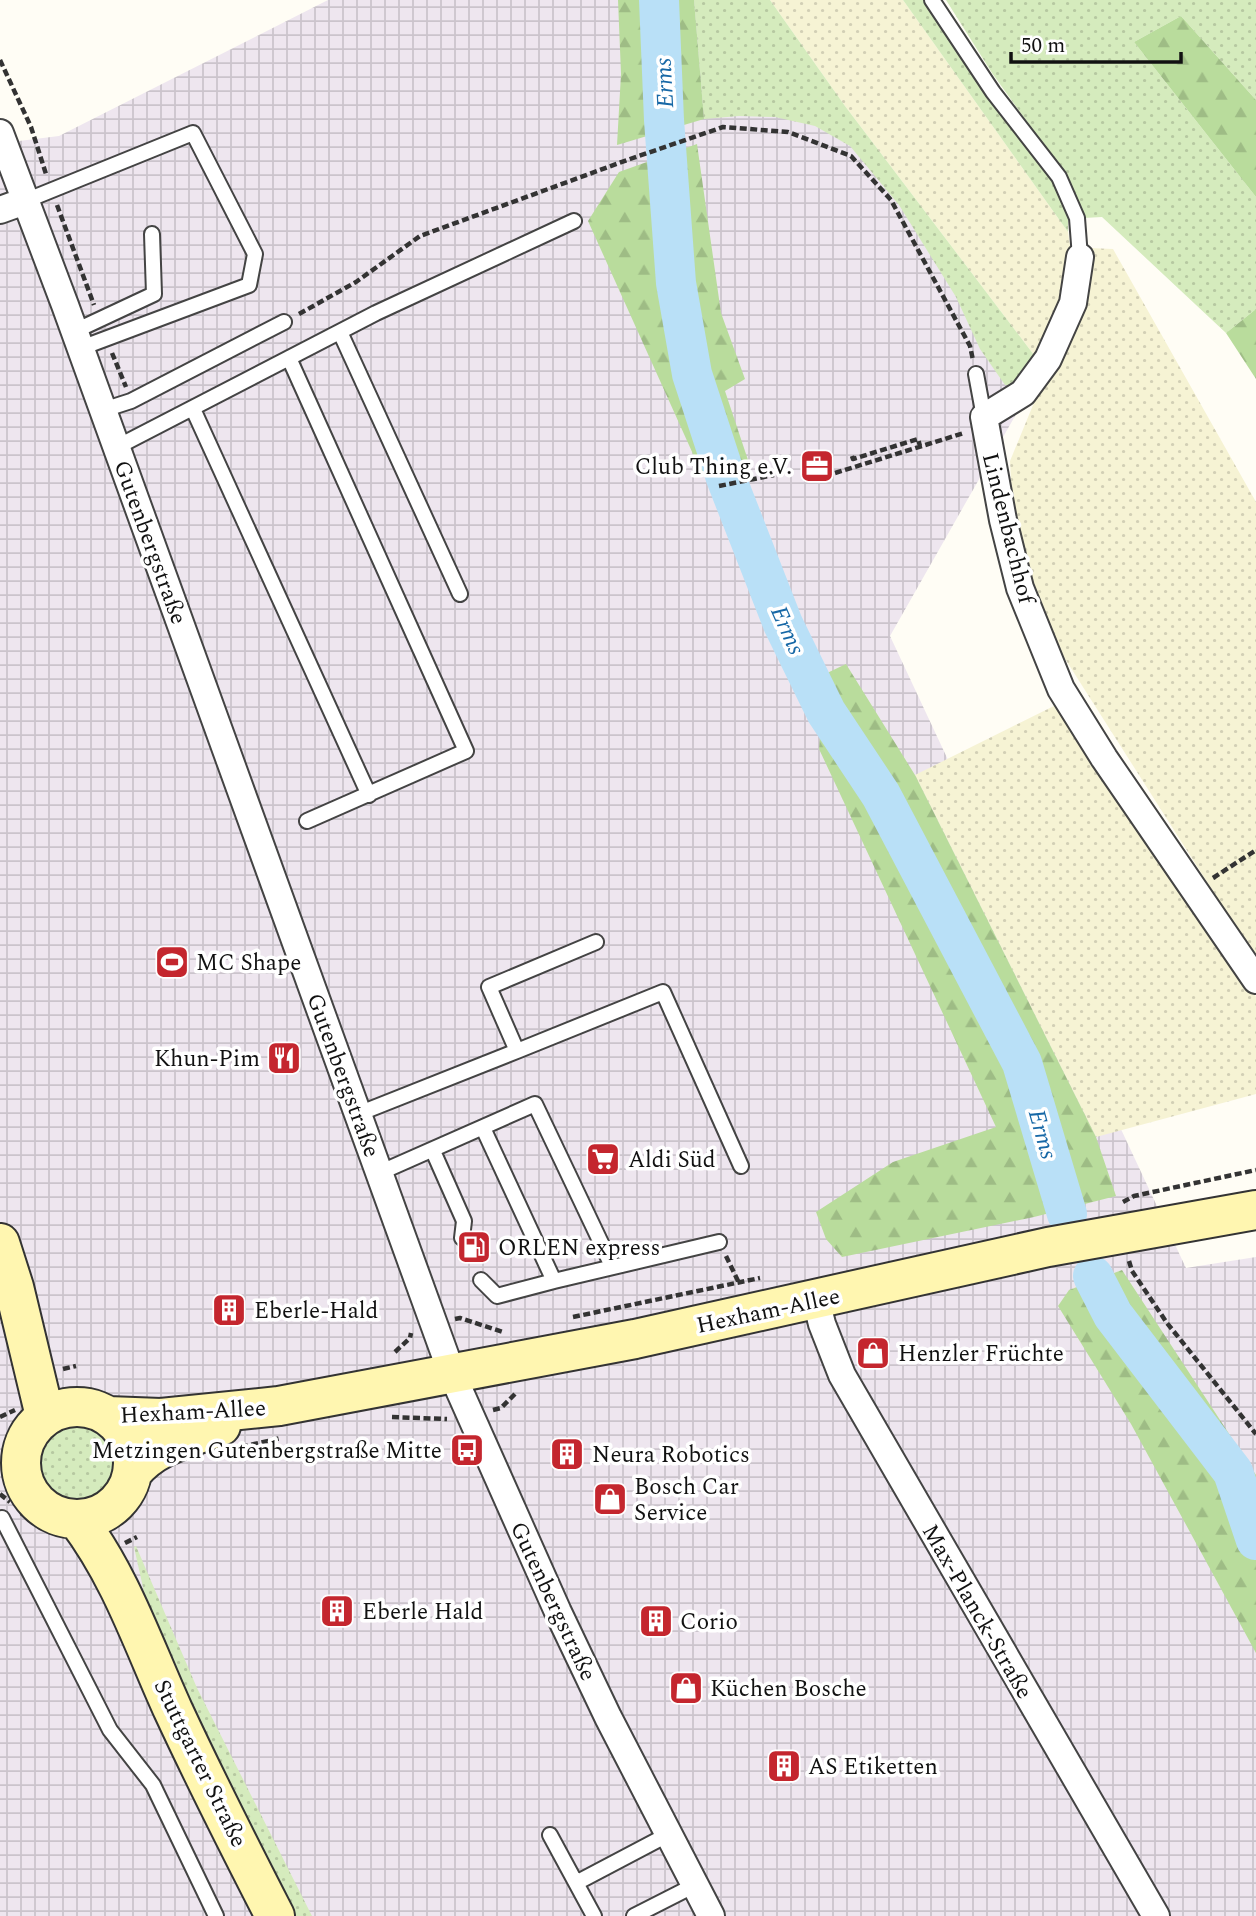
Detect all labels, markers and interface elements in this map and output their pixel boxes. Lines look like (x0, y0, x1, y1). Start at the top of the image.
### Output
scale bar (1011, 21, 1181, 65)
text: 50 m (1021, 30, 1065, 62)
water label: Erms (646, 56, 684, 109)
office icon: Club Thing e.V. (798, 447, 836, 485)
street label: Lindenbachhof (972, 449, 1044, 610)
place label: Club Thing e.V. (635, 450, 792, 485)
street label: Gutenbergstraße (104, 456, 195, 629)
water label: Erms (760, 600, 814, 661)
sports icon: MC Shape (153, 943, 191, 981)
place label: MC Shape (196, 946, 301, 981)
street label: Gutenbergstraße (297, 989, 388, 1162)
restaurant icon: Khun-Pim (265, 1039, 303, 1077)
place label: Khun-Pim (154, 1042, 260, 1077)
water label: Erms (1018, 1105, 1066, 1164)
supermarket icon: Aldi Süd (584, 1140, 622, 1178)
place label: Aldi Süd (628, 1143, 716, 1178)
fuel station icon: ORLEN express (455, 1228, 493, 1266)
place label: ORLEN express (498, 1231, 660, 1266)
street label: Hexham-Allee (693, 1279, 843, 1344)
building icon: Eberle-Hald (210, 1291, 248, 1329)
place label: Eberle-Hald (254, 1294, 379, 1329)
shop icon: Henzler Früchte (854, 1334, 892, 1372)
place label: Henzler Früchte (898, 1337, 1064, 1372)
street label: Hexham-Allee (119, 1391, 267, 1434)
bus stop icon: Metzingen Gutenbergstraße Mitte (448, 1431, 486, 1469)
place label: Metzingen Gutenbergstraße Mitte (92, 1434, 442, 1469)
building icon: Neura Robotics (548, 1435, 586, 1473)
place label: Neura Robotics (592, 1438, 750, 1473)
place label: Bosch Car Service (634, 1470, 739, 1531)
shop icon: Bosch Car Service (591, 1480, 629, 1518)
street label: Gutenbergstraße (500, 1516, 605, 1687)
street label: Max-Planck-Straße (912, 1518, 1041, 1706)
building icon: Eberle Hald (318, 1592, 356, 1630)
place label: Eberle Hald (362, 1595, 483, 1630)
building icon: Corio (637, 1602, 675, 1640)
place label: Corio (680, 1605, 738, 1640)
shop icon: Küchen Bosche (667, 1669, 705, 1707)
place label: Küchen Bosche (710, 1672, 867, 1707)
street label: Stuttgarter Straße (144, 1674, 256, 1854)
building icon: AS Etiketten (765, 1747, 803, 1785)
place label: AS Etiketten (808, 1750, 938, 1785)

